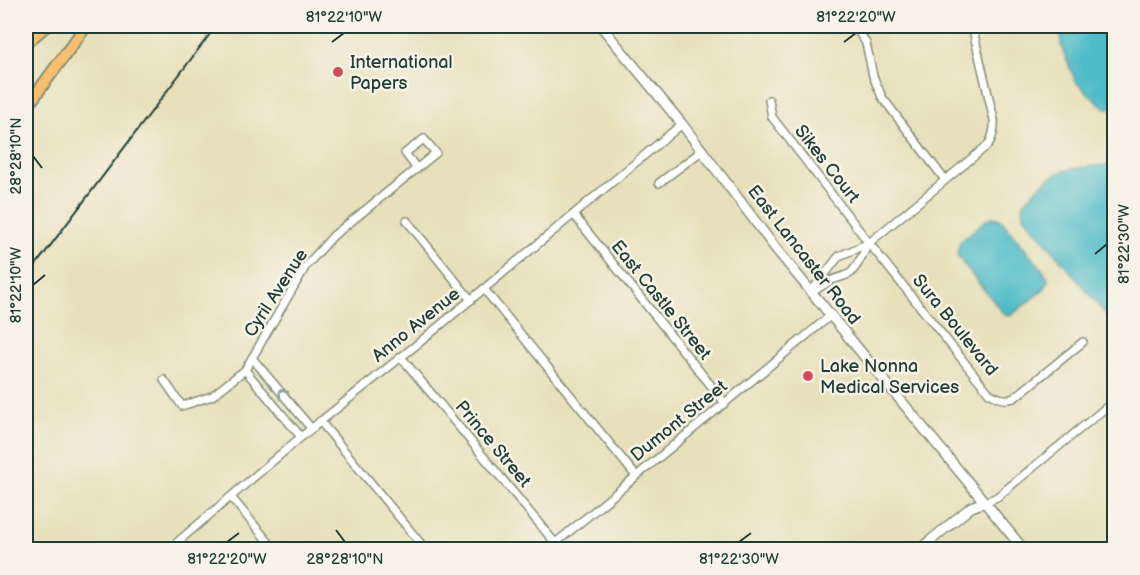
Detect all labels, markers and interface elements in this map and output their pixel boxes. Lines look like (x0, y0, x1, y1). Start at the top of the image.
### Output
text: 81°22'10"W (306, 8, 383, 27)
text: 81°22'20"W (816, 8, 896, 27)
place label: International Papers (350, 52, 453, 94)
marker: International Papers (331, 65, 345, 79)
text: 28°28'10"N (7, 118, 26, 194)
street label: Sikes Court (790, 121, 864, 208)
street label: East Lancaster Road (743, 181, 865, 329)
text: 81°22'30"W (1115, 204, 1134, 284)
street label: East Castle Street (607, 236, 716, 364)
street label: Cyril Avenue (240, 245, 312, 341)
text: 81°22'10"W (7, 246, 26, 323)
street label: Sura Boulevard (908, 270, 1002, 380)
street label: Anno Avenue (368, 283, 464, 367)
place label: Lake Nonna Medical Services (820, 356, 959, 398)
marker: Lake Nonna Medical Services (801, 369, 815, 383)
street label: Dumont Street (627, 375, 732, 466)
one-way arrow (278, 389, 289, 400)
street label: Prince Street (451, 397, 536, 492)
text: 81°22'20"W (187, 550, 267, 569)
text: 28°28'10"N (307, 550, 383, 569)
text: 81°22'30"W (699, 550, 779, 569)

